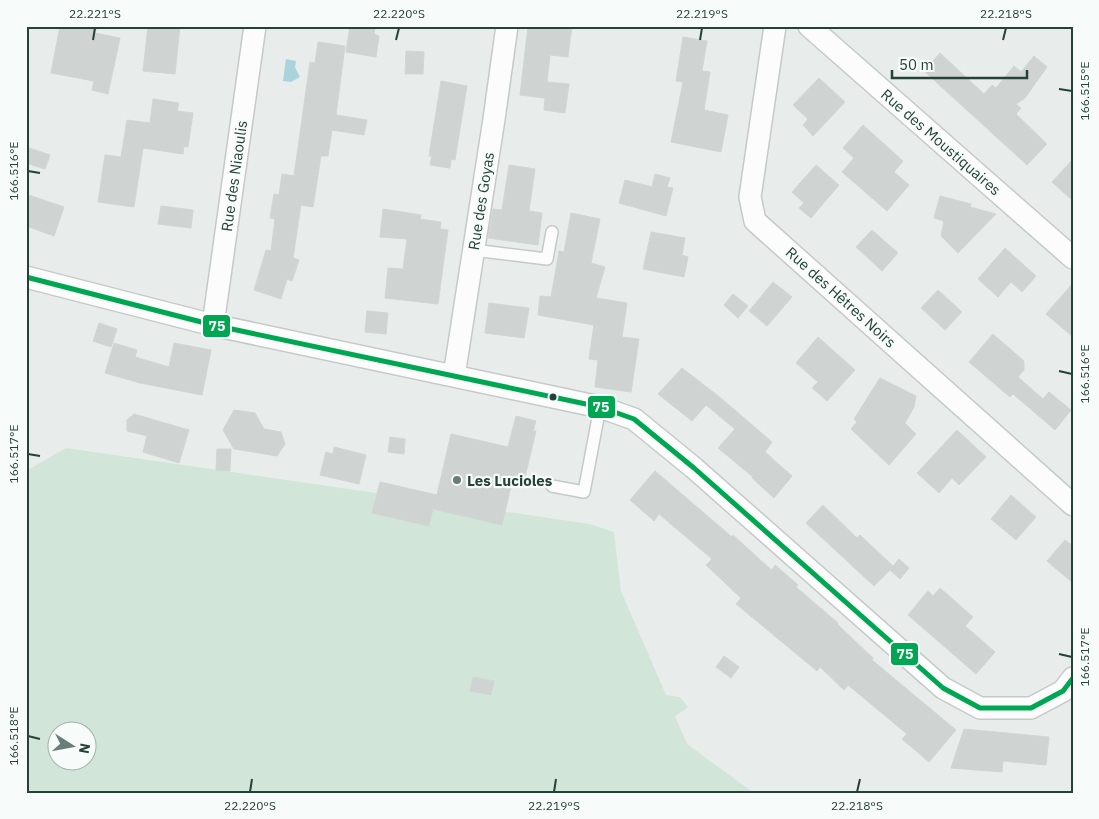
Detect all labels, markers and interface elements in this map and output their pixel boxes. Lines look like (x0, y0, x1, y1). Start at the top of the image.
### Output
text: 22.221°S (69, 6, 121, 21)
text: 22.220°S (373, 6, 425, 21)
text: 22.219°S (676, 6, 728, 21)
text: 22.218°S (980, 6, 1032, 21)
scale bar (892, 48, 1026, 80)
text: 50 m (899, 55, 934, 74)
text: 166.515°E (1077, 61, 1092, 121)
street label: Rue des Moustiquaires (877, 85, 1005, 199)
street label: Rue des Niaoulis (217, 119, 251, 233)
text: 166.516°E (6, 141, 21, 201)
street label: Rue des Goyas (464, 151, 498, 251)
street label: Rue des Hêtres Noirs (782, 242, 900, 352)
line badge: 75 (202, 314, 231, 338)
text: 75 (209, 317, 225, 335)
text: 166.516°E (1077, 344, 1092, 404)
unlabelled marker (548, 392, 558, 402)
line badge: 75 (587, 395, 616, 419)
text: 75 (593, 398, 609, 416)
text: 166.517°E (6, 424, 21, 484)
place label: Les Lucioles (467, 471, 553, 490)
marker: Les Lucioles (451, 474, 463, 486)
text: 166.517°E (1077, 627, 1092, 687)
line badge: 75 (890, 642, 919, 666)
text: 75 (897, 645, 913, 663)
text: 166.518°E (6, 706, 21, 766)
north arrow (48, 722, 98, 772)
text: N (75, 742, 95, 755)
text: 22.220°S (224, 798, 276, 813)
text: 22.219°S (528, 798, 580, 813)
text: 22.218°S (831, 798, 883, 813)

